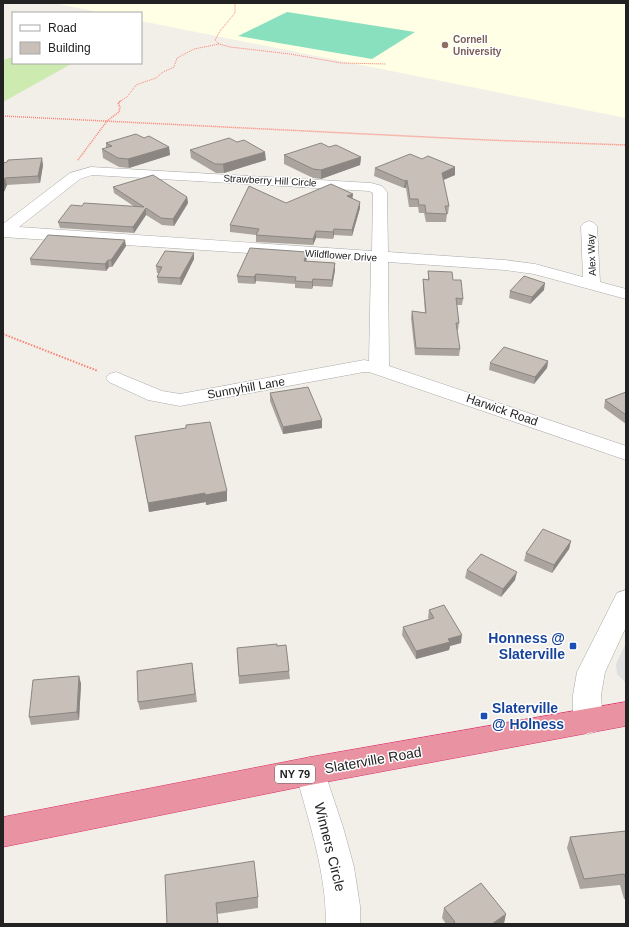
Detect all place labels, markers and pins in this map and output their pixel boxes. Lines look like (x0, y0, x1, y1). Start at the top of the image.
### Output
place label: Cornell University (453, 34, 502, 57)
marker: Cornell University (440, 40, 450, 50)
place label: Honness @ Slaterville (488, 630, 565, 662)
marker: Honness @ Slaterville (568, 641, 578, 651)
place label: Slaterville @ Holness (492, 700, 564, 732)
marker: Slaterville @ Holness (479, 711, 489, 721)

